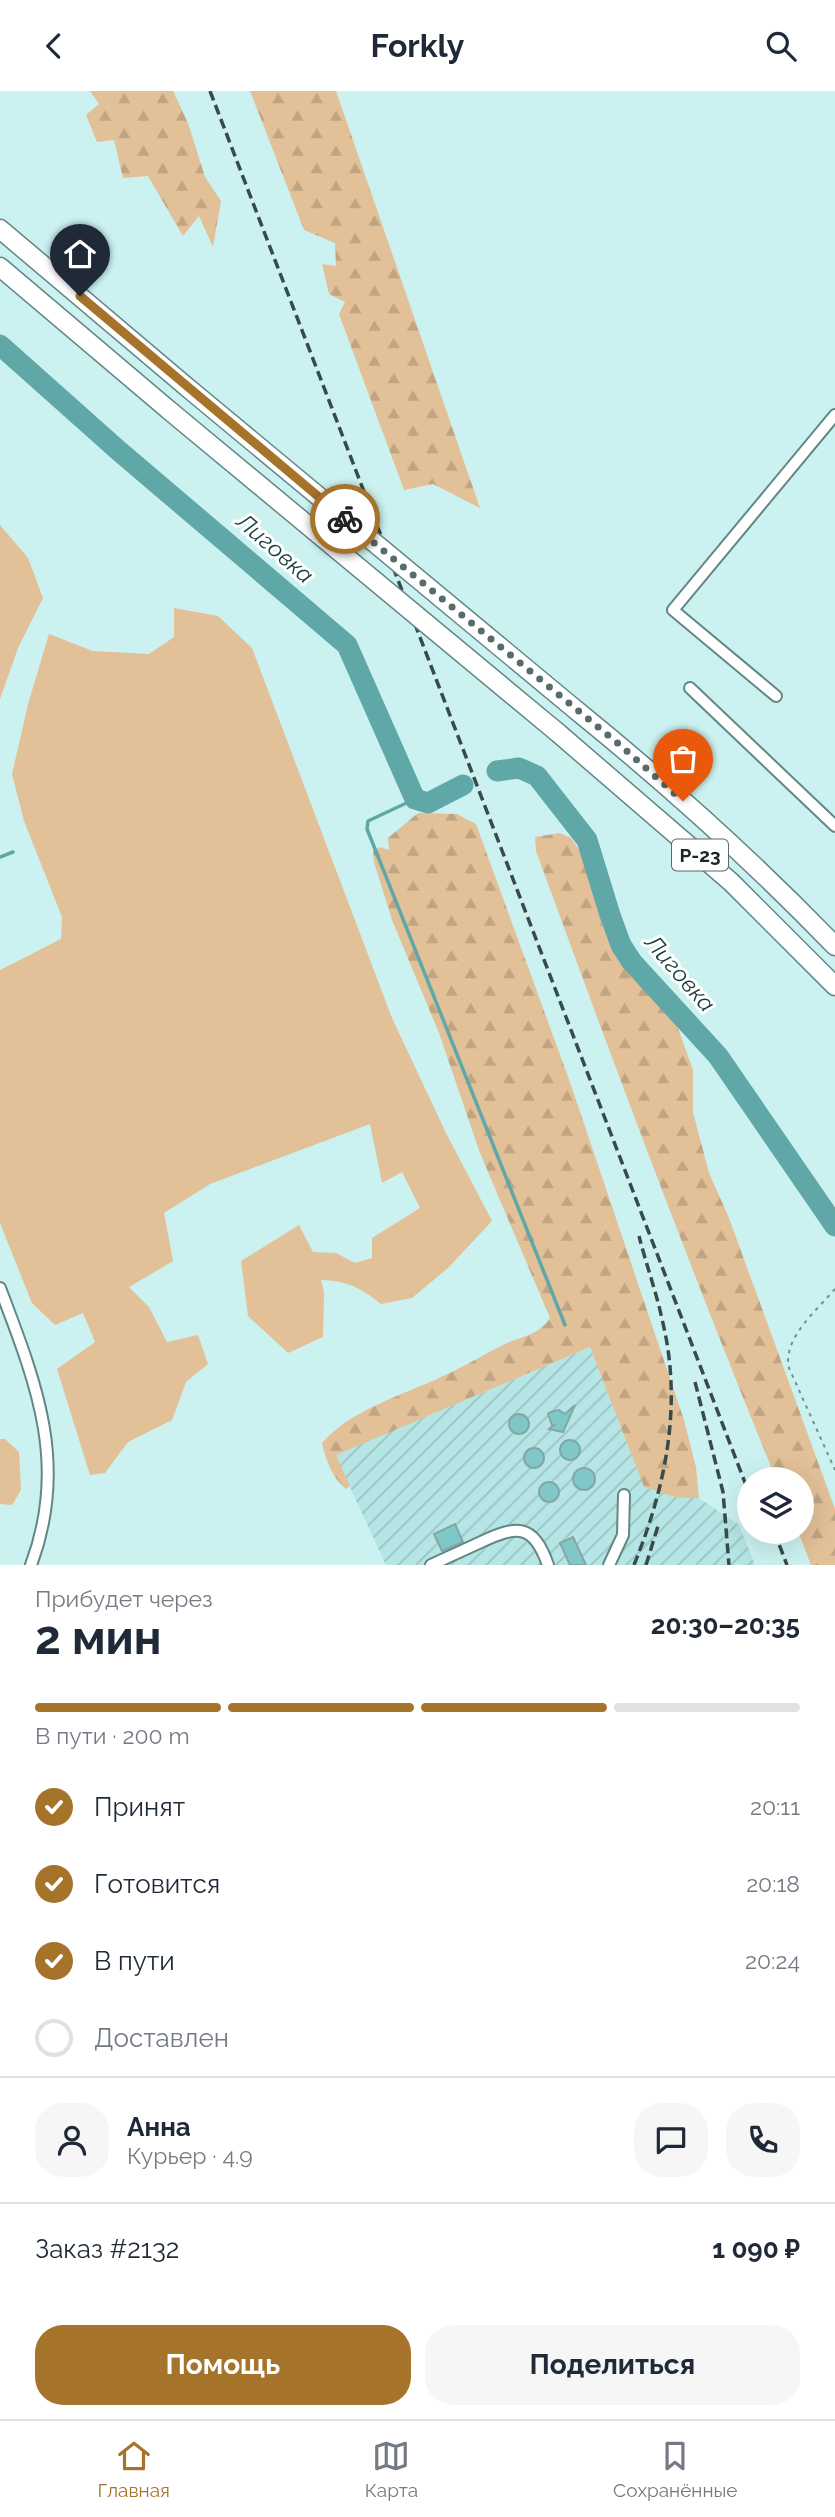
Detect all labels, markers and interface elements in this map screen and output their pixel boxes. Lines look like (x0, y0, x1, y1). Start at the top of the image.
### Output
icon: back (35, 27, 73, 65)
text: Forkly (371, 27, 464, 64)
icon: search (762, 27, 800, 65)
pin (50, 224, 110, 296)
icon: home (61, 235, 99, 273)
courier (310, 484, 380, 554)
icon: bike (326, 500, 364, 538)
water label: Лиговка (231, 506, 320, 589)
pin (653, 729, 713, 801)
icon: bag (664, 740, 702, 778)
road number: Р-23 (672, 839, 728, 870)
water label: Лиговка (639, 928, 721, 1017)
map controls (737, 1467, 814, 1544)
button: layers (737, 1467, 814, 1544)
text: Прибудет через (35, 1585, 213, 1612)
text: 20:30–20:35 (651, 1610, 800, 1640)
text: 2 мин (35, 1611, 162, 1665)
text: В пути · 200 m (35, 1722, 190, 1749)
icon: check (35, 1788, 73, 1826)
text: Принят (94, 1792, 185, 1822)
text: 20:11 (750, 1793, 800, 1820)
icon: check (35, 1865, 73, 1903)
text: Готовится (94, 1869, 220, 1899)
text: 20:18 (746, 1870, 800, 1897)
icon: check (35, 1942, 73, 1980)
text: В пути (94, 1946, 175, 1976)
text: 20:24 (745, 1947, 800, 1974)
text: Доставлен (94, 2023, 229, 2053)
button: person (35, 2103, 109, 2177)
button: chat (634, 2103, 708, 2177)
button: phone (726, 2103, 800, 2177)
text: Анна (127, 2112, 191, 2142)
text: Курьер · 4.9 (127, 2142, 253, 2169)
text: Заказ #2132 (35, 2234, 179, 2264)
text: 1 090 ₽ (712, 2234, 800, 2264)
button: Помощь (35, 2325, 411, 2405)
button: Поделиться (425, 2325, 800, 2405)
tab: Главная (97, 2437, 170, 2501)
tab: Карта (365, 2437, 418, 2501)
tab: Сохранённые (613, 2437, 738, 2501)

